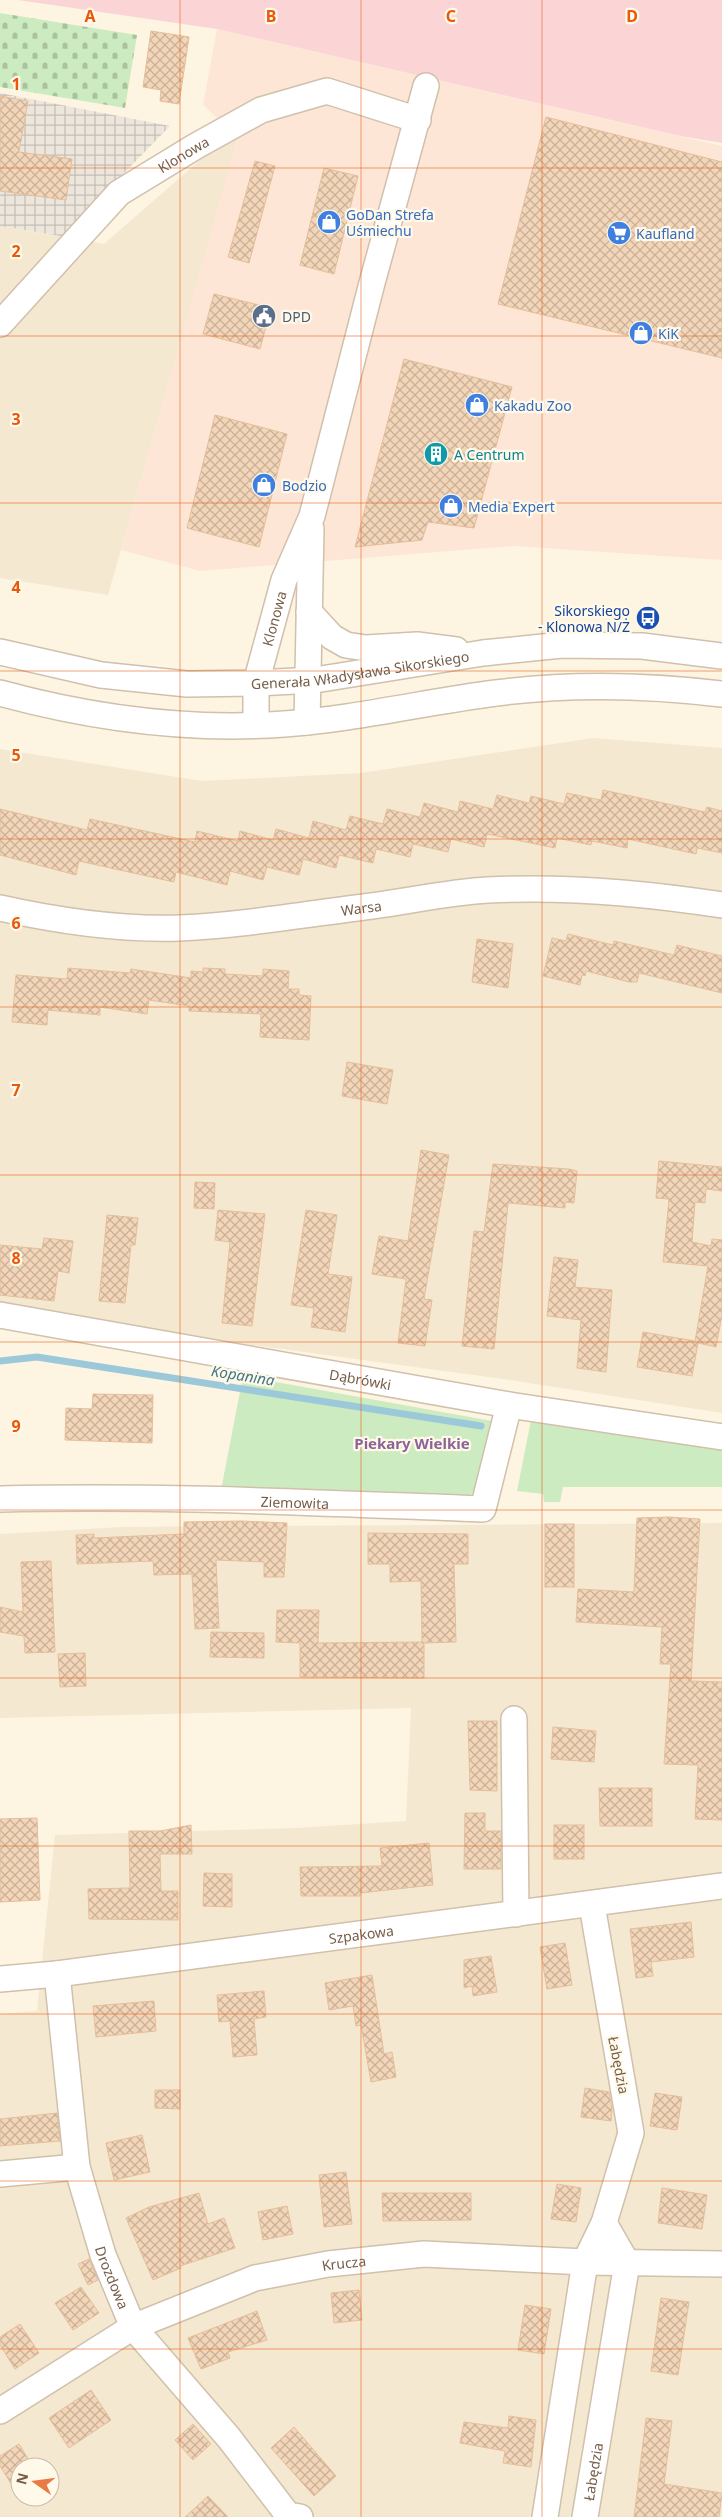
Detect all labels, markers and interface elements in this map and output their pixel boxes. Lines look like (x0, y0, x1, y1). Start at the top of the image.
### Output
text: A (84, 5, 96, 27)
text: B (266, 5, 276, 27)
text: C (446, 5, 456, 27)
text: D (626, 5, 638, 27)
text: 1 (11, 73, 21, 95)
street label: Klonowa (154, 131, 212, 177)
place label: GoDan Strefa Uśmiechu (346, 205, 434, 240)
shop icon: GoDan Strefa Uśmiechu (316, 209, 342, 235)
supermarket icon: Kaufland (606, 220, 632, 246)
place label: Kaufland (636, 224, 695, 243)
text: 2 (11, 240, 21, 262)
public building icon: DPD (251, 303, 277, 329)
place label: DPD (282, 307, 311, 326)
shop icon: KiK (628, 320, 654, 346)
place label: KiK (658, 324, 679, 343)
shop icon: Kakadu Zoo (464, 392, 490, 418)
place label: Kakadu Zoo (494, 396, 572, 415)
text: 3 (11, 408, 21, 430)
building icon: A Centrum (423, 441, 449, 467)
place label: A Centrum (454, 445, 525, 464)
shop icon: Bodzio (251, 472, 277, 498)
place label: Bodzio (282, 476, 327, 495)
shop icon: Media Expert (438, 493, 464, 519)
place label: Media Expert (468, 497, 555, 516)
text: 4 (11, 576, 21, 598)
street label: Klonowa (257, 589, 290, 648)
place label: Sikorskiego - Klonowa N/Ż (538, 601, 630, 636)
bus stop icon: Sikorskiego - Klonowa N/Ż (635, 605, 661, 631)
street label: Generała Władysława Sikorskiego (251, 646, 470, 693)
text: 5 (11, 744, 21, 766)
street label: Warsa (340, 895, 383, 919)
text: 6 (11, 912, 21, 934)
text: 7 (11, 1079, 21, 1101)
text: 8 (11, 1247, 21, 1269)
water label: Kopanina (210, 1360, 277, 1390)
street label: Dąbrówki (328, 1364, 393, 1394)
text: 9 (11, 1415, 21, 1437)
district label: Piekary Wielkie (354, 1433, 470, 1453)
street label: Ziemowita (260, 1491, 329, 1513)
street label: Szpakowa (328, 1920, 395, 1947)
street label: Łabędzia (604, 2035, 634, 2095)
street label: Drozdowa (91, 2244, 134, 2312)
street label: Krucza (320, 2251, 367, 2275)
street label: Łabędzia (578, 2441, 607, 2502)
north arrow (10, 2457, 60, 2507)
text: N (11, 2471, 32, 2487)

